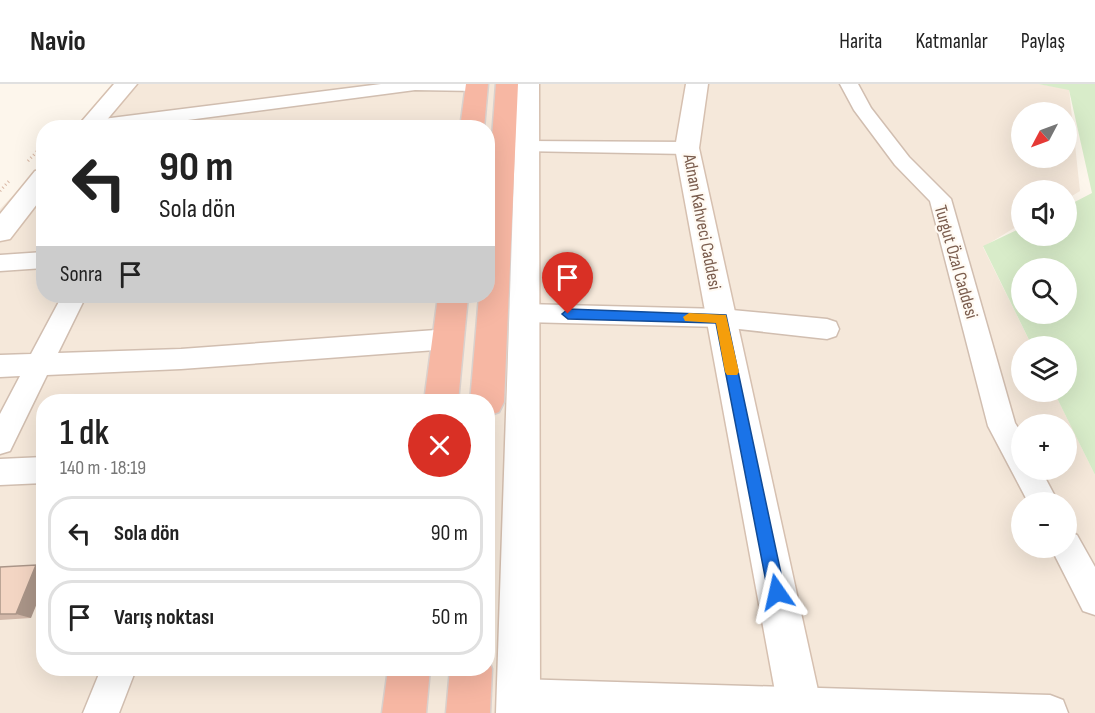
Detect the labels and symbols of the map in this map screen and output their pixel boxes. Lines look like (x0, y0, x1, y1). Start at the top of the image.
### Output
north arrow (1011, 102, 1077, 168)
street label: Adnan Kahveci Caddesi (678, 151, 725, 292)
street label: Turgut Özal Caddesi (930, 203, 982, 321)
pin (542, 252, 593, 314)
position arrow (745, 560, 809, 624)

